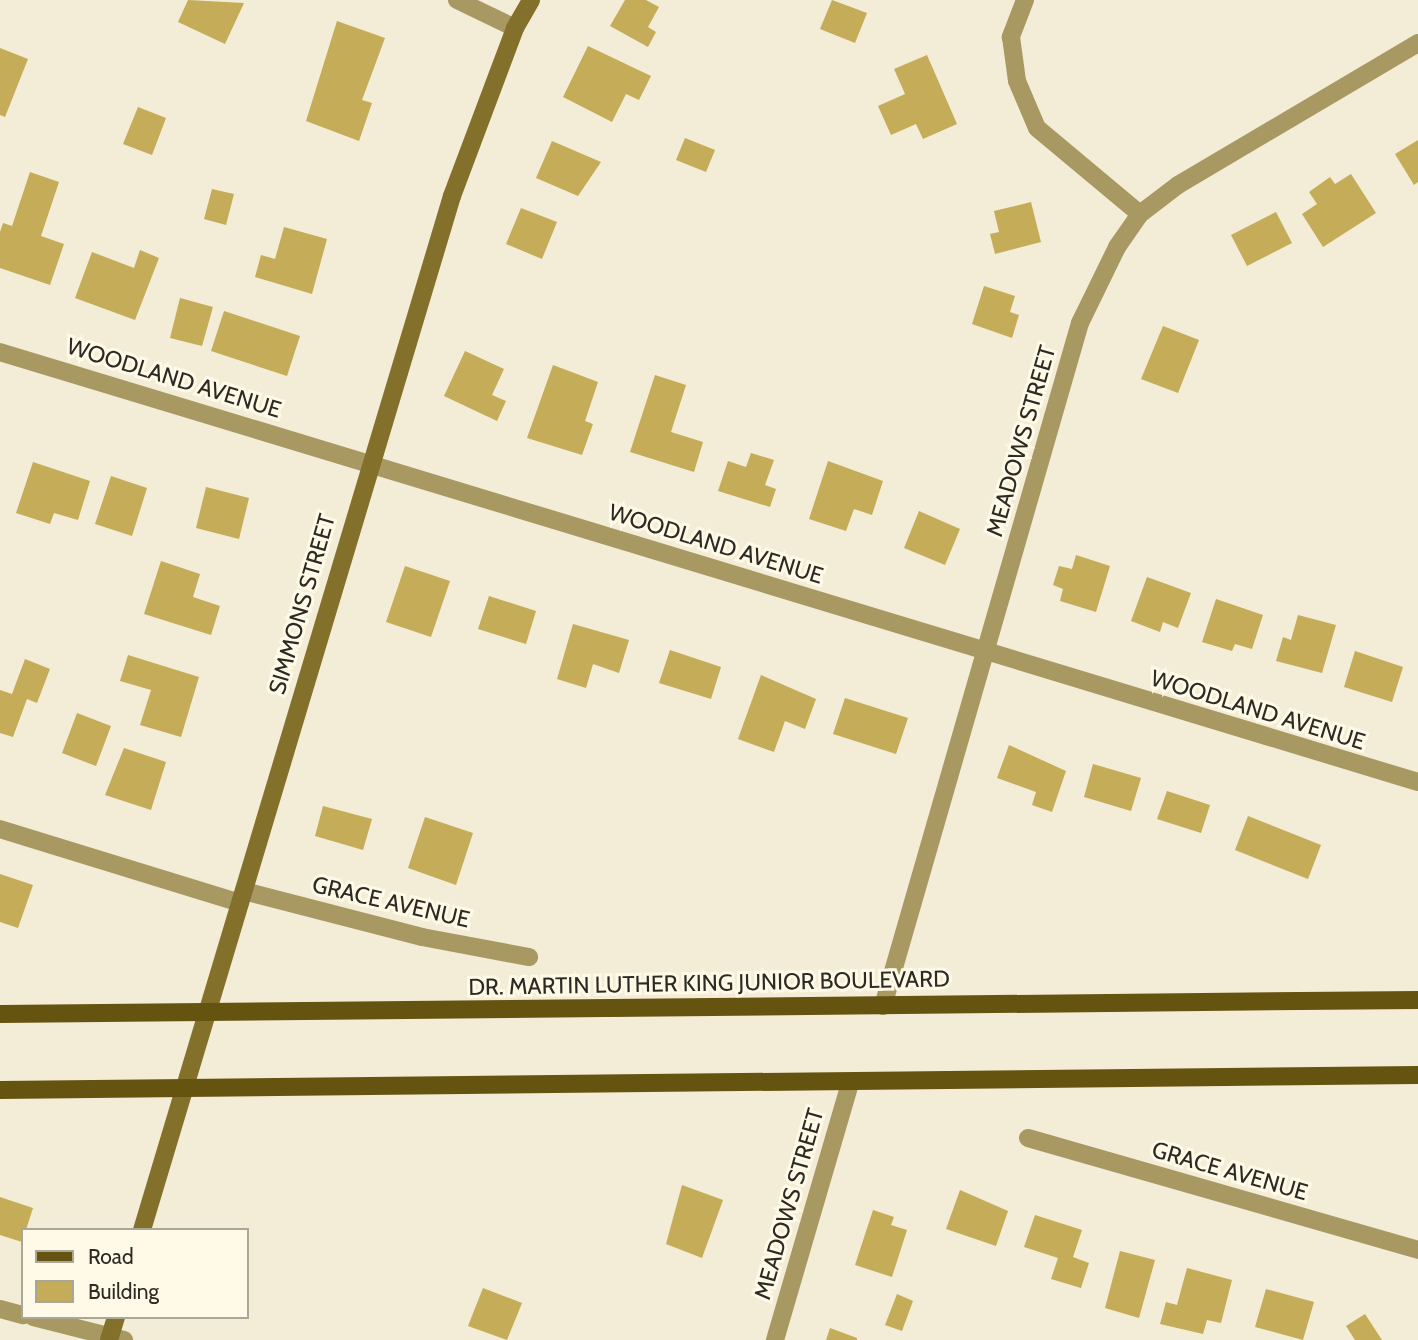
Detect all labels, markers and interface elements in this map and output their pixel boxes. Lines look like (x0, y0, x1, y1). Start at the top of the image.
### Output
street label: WOODLAND AVENUE (63, 332, 285, 424)
street label: MEADOWS STREET (981, 342, 1061, 540)
street label: WOODLAND AVENUE (605, 498, 827, 590)
street label: SIMMONS STREET (263, 511, 341, 697)
street label: WOODLAND AVENUE (1147, 664, 1369, 756)
street label: GRACE AVENUE (310, 870, 472, 934)
street label: DR. MARTIN LUTHER KING JUNIOR BOULEVARD (468, 965, 950, 1001)
street label: MEADOWS STREET (749, 1105, 829, 1303)
street label: GRACE AVENUE (1149, 1136, 1311, 1206)
legend (21, 1228, 248, 1319)
text: Road (88, 1244, 134, 1269)
text: Building (88, 1279, 159, 1304)

